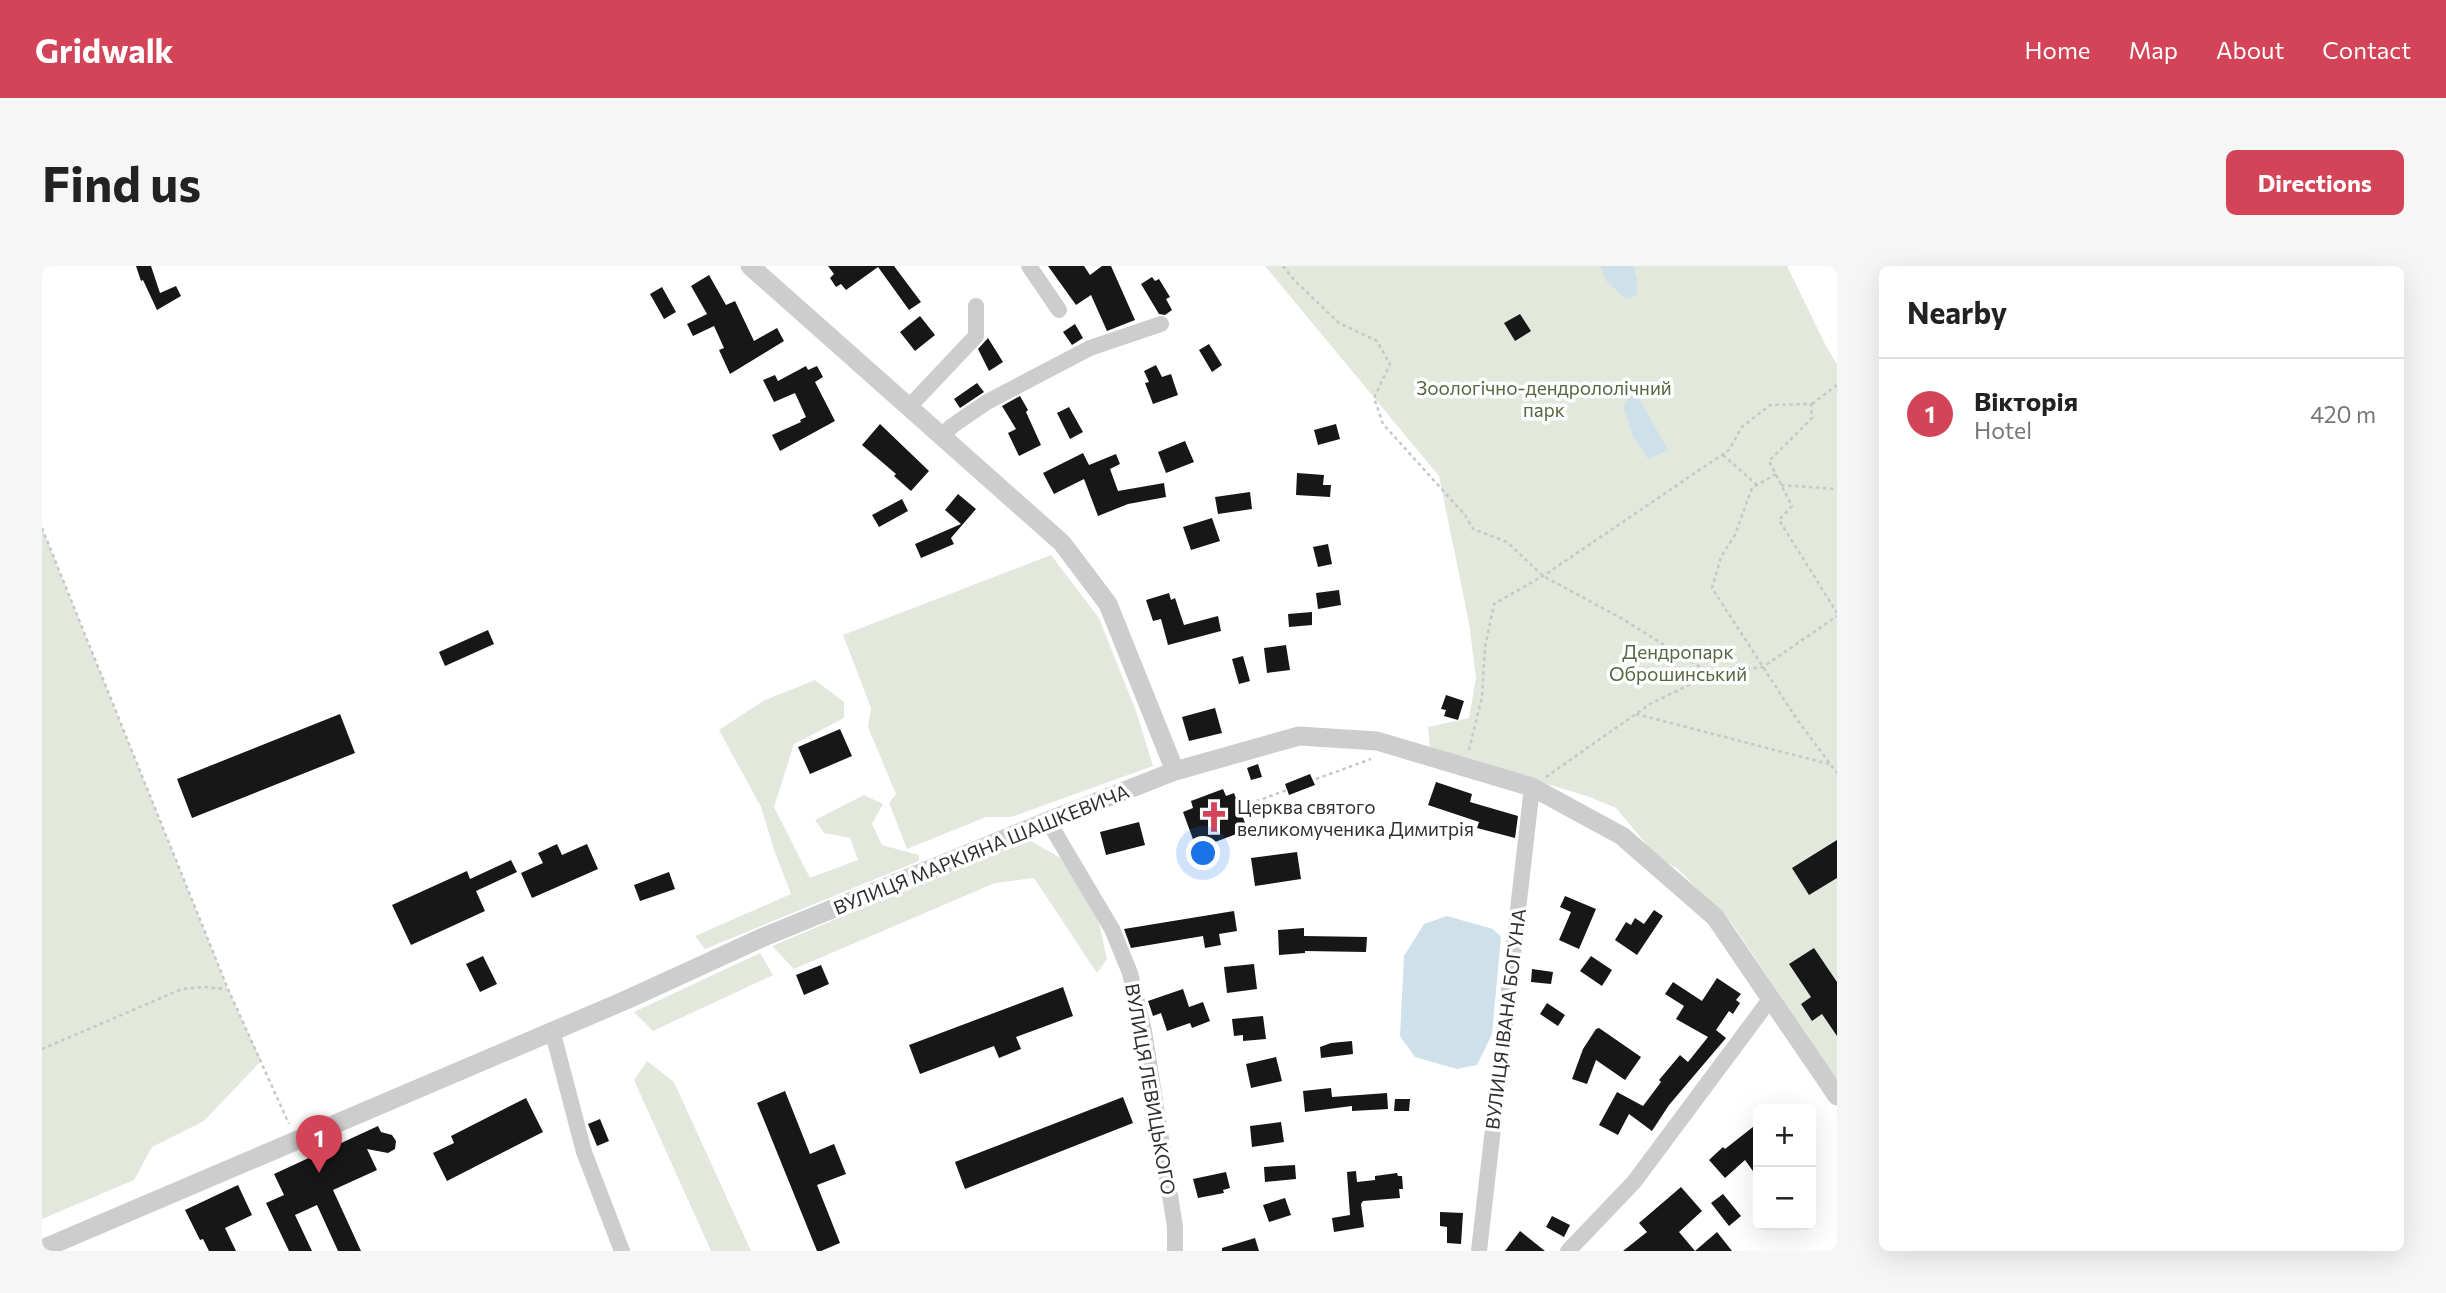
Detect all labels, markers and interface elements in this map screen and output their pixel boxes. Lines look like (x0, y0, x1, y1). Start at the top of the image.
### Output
text: Gridwalk (35, 29, 174, 70)
text: Home (2025, 35, 2091, 64)
text: Map (2129, 35, 2178, 64)
text: About (2216, 35, 2284, 64)
text: Contact (2322, 35, 2411, 64)
button: Directions (2226, 150, 2404, 215)
text: Find us (42, 152, 201, 212)
text: Nearby (1907, 293, 2007, 330)
park label: Зоологічно-дендрололічний парк (1416, 376, 1672, 421)
text: Вікторія (1974, 385, 2078, 416)
text: 1 (1925, 400, 1935, 428)
text: 420 m (2310, 400, 2376, 428)
text: Hotel (1974, 416, 2032, 444)
park label: Дендропарк Оброшинський (1609, 640, 1747, 685)
street label: ВУЛИЦЯ МАРКІЯНА ШАШКЕВИЧА (830, 779, 1132, 919)
place label: Церква святого великомученика Димитрія (1237, 795, 1474, 840)
church icon: Церква святого великомученика Димитрія (1197, 800, 1231, 834)
your location (1186, 836, 1220, 870)
street label: ВУЛИЦЯ ІВАНА БОГУНА (1480, 907, 1530, 1131)
street label: ВУЛИЦЯ ЛЕВИЦЬКОГО (1121, 981, 1181, 1197)
map controls (1753, 1104, 1816, 1230)
button: + (1753, 1104, 1816, 1167)
pin: 1 (296, 1115, 342, 1173)
button: − (1753, 1167, 1816, 1230)

